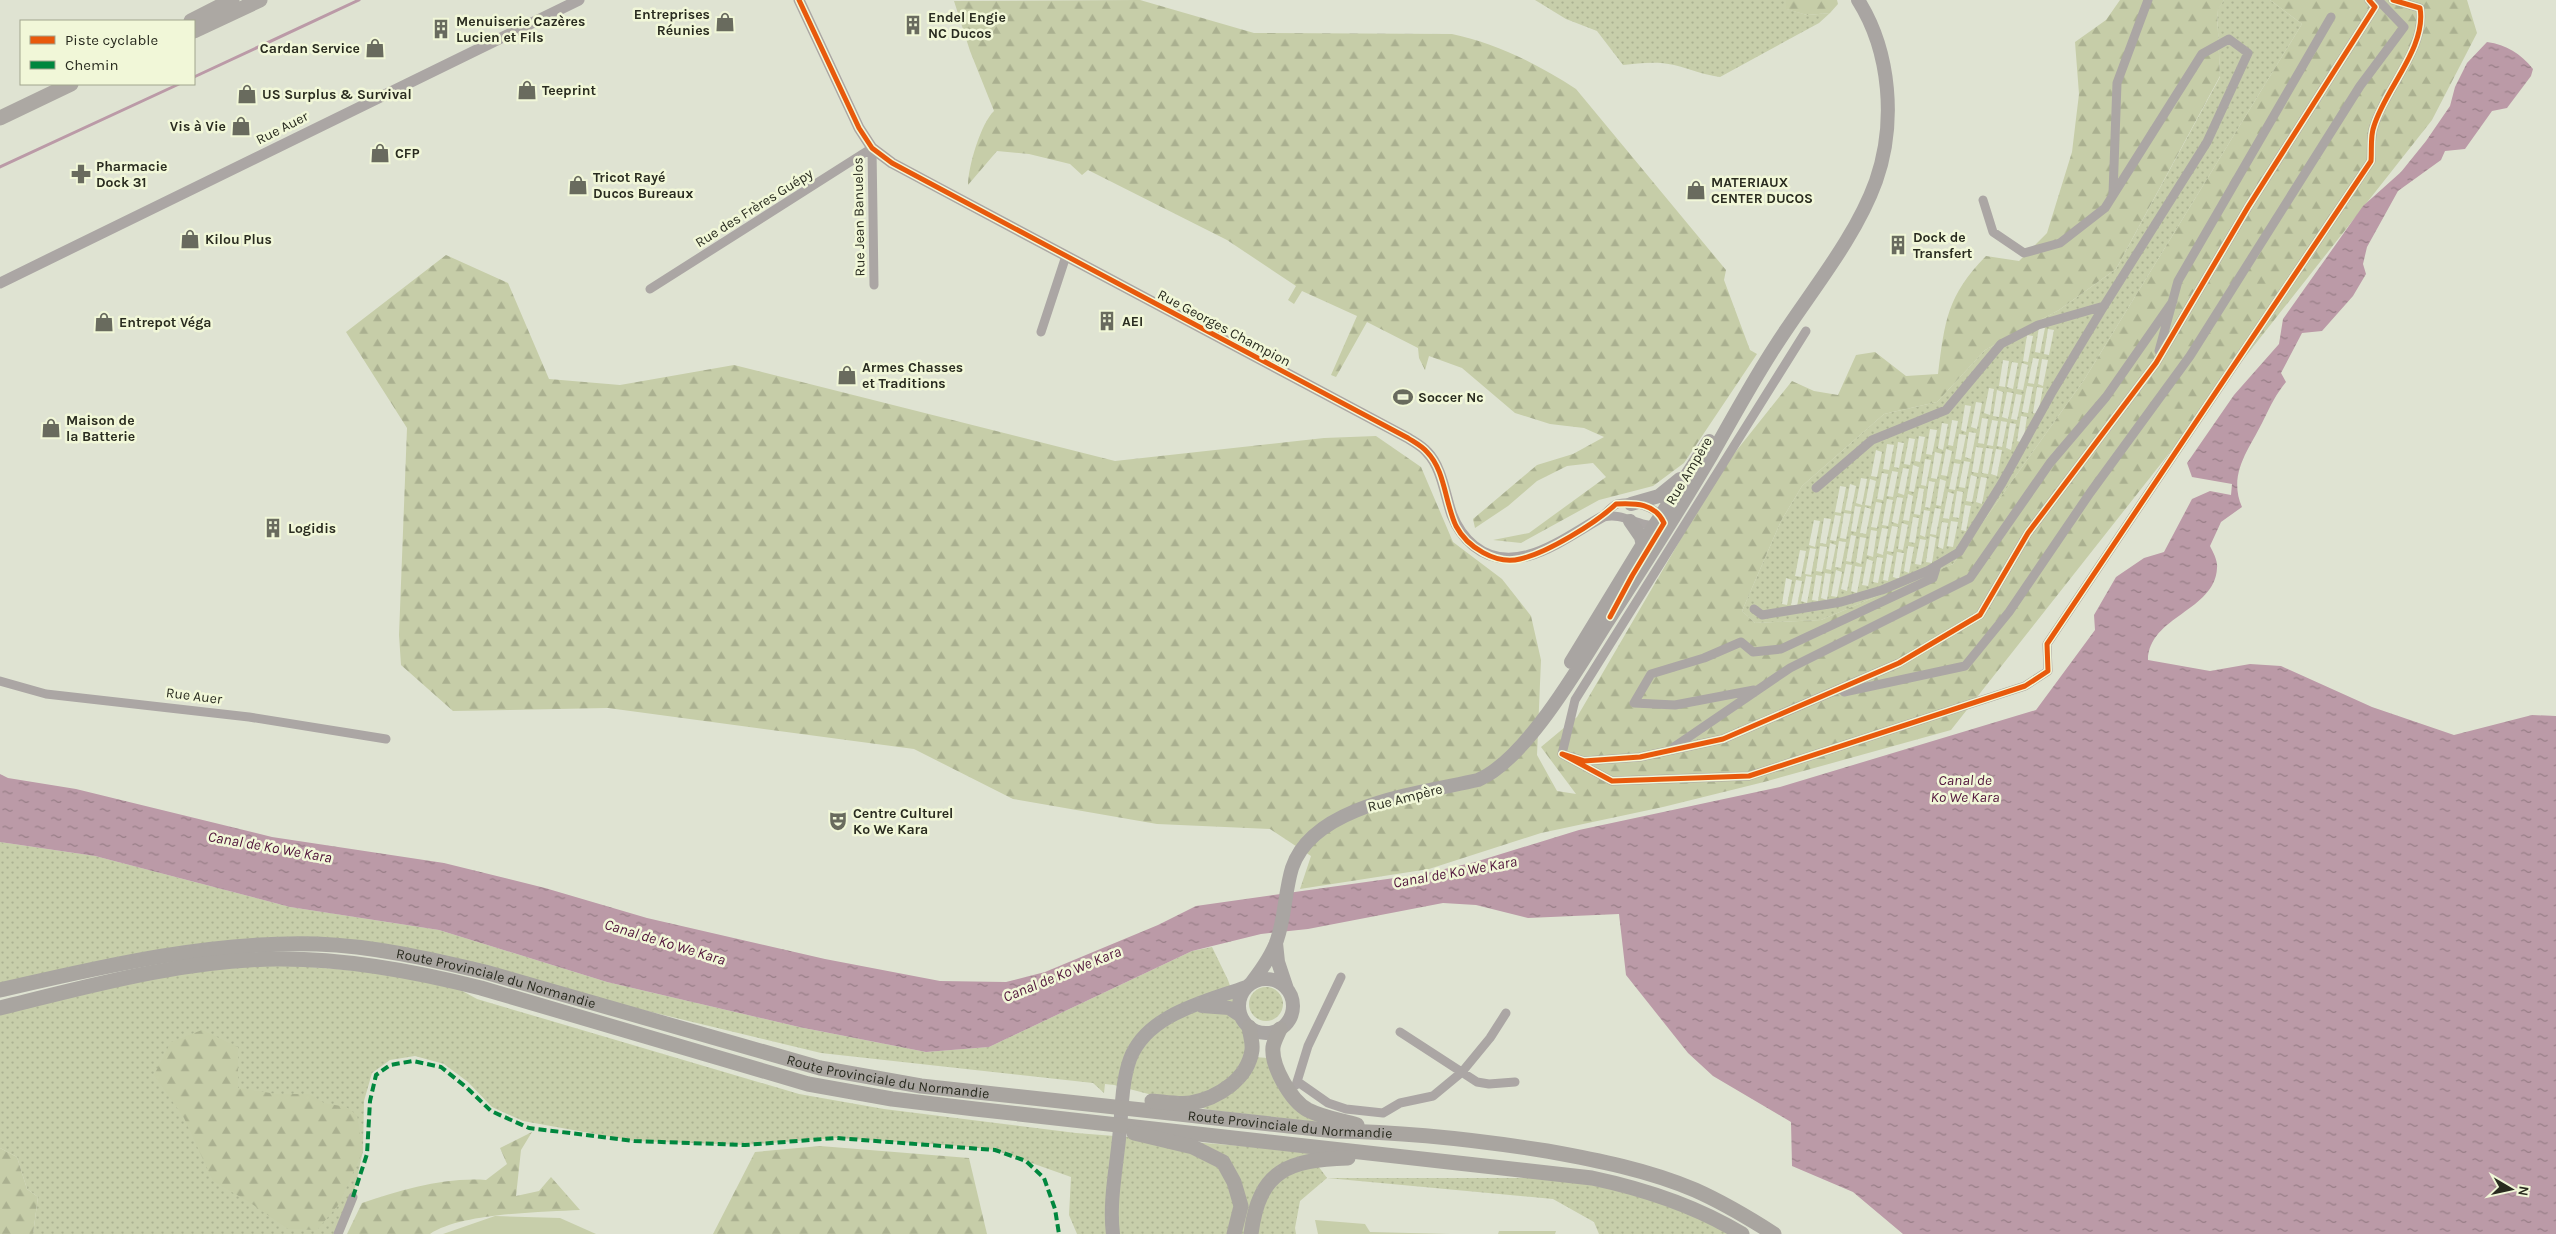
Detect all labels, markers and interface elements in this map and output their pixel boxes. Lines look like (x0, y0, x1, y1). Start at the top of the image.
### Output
place label: Entreprises Réunies (634, 6, 710, 39)
place label: Endel Engie NC Ducos (928, 9, 1006, 42)
shop icon: Entreprises Réunies (714, 11, 736, 33)
place label: Menuiserie Cazères Lucien et Fils (456, 13, 585, 46)
building icon: Endel Engie NC Ducos (902, 14, 924, 36)
building icon: Menuiserie Cazères Lucien et Fils (430, 18, 452, 40)
legend (20, 20, 195, 85)
text: Piste cyclable (65, 31, 158, 49)
shop icon: Cardan Service (364, 37, 386, 59)
place label: Cardan Service (260, 40, 360, 57)
text: Chemin (65, 56, 119, 74)
shop icon: Teeprint (516, 79, 538, 101)
place label: Teeprint (542, 82, 596, 99)
shop icon: US Surplus & Survival (236, 83, 258, 105)
place label: US Surplus & Survival (262, 86, 412, 103)
street label: Rue Auer (253, 107, 312, 148)
shop icon: Vis à Vie (230, 115, 252, 137)
place label: Vis à Vie (170, 118, 226, 135)
shop icon: CFP (369, 142, 391, 164)
place label: CFP (395, 145, 420, 162)
street label: Rue Jean Banuelos (849, 157, 869, 277)
place label: Pharmacie Dock 31 (96, 158, 167, 191)
pharmacy icon: Pharmacie Dock 31 (70, 163, 92, 185)
street label: Rue des Frères Guépy (692, 165, 816, 251)
place label: Tricot Rayé Ducos Bureaux (593, 169, 693, 202)
shop icon: Tricot Rayé Ducos Bureaux (567, 174, 589, 196)
place label: MATERIAUX CENTER DUCOS (1711, 174, 1813, 207)
shop icon: MATERIAUX CENTER DUCOS (1685, 179, 1707, 201)
shop icon: Kilou Plus (179, 228, 201, 250)
place label: Dock de Transfert (1913, 229, 1973, 262)
place label: Kilou Plus (205, 231, 272, 248)
building icon: Dock de Transfert (1887, 234, 1909, 256)
street label: Rue Georges Champion (1155, 286, 1293, 370)
building icon: AEI (1096, 310, 1118, 332)
shop icon: Entrepot Véga (93, 311, 115, 333)
place label: AEI (1122, 313, 1143, 330)
place label: Entrepot Véga (119, 314, 212, 331)
place label: Armes Chasses et Traditions (862, 359, 963, 392)
shop icon: Armes Chasses et Traditions (836, 364, 858, 386)
sports icon: Soccer Nc (1392, 386, 1414, 408)
place label: Soccer Nc (1418, 389, 1484, 406)
place label: Maison de la Batterie (66, 412, 135, 445)
shop icon: Maison de la Batterie (40, 417, 62, 439)
street label: Rue Ampère (1662, 434, 1716, 508)
building icon: Logidis (262, 517, 284, 539)
place label: Logidis (288, 520, 336, 537)
street label: Rue Auer (165, 684, 224, 708)
water label: Canal de Ko We Kara (1930, 771, 2000, 806)
street label: Rue Ampère (1366, 781, 1444, 815)
place label: Centre Culturel Ko We Kara (853, 805, 953, 838)
theatre icon: Centre Culturel Ko We Kara (827, 810, 849, 832)
water label: Canal de Ko We Kara (207, 827, 333, 867)
water label: Canal de Ko We Kara (1392, 852, 1518, 892)
water label: Canal de Ko We Kara (602, 915, 728, 969)
water label: Canal de Ko We Kara (1000, 942, 1124, 1006)
street label: Route Provinciale du Normandie (395, 945, 598, 1012)
street label: Route Provinciale du Normandie (785, 1050, 990, 1102)
street label: Route Provinciale du Normandie (1187, 1107, 1393, 1142)
north arrow (2486, 1164, 2536, 1214)
text: N (2514, 1185, 2533, 1197)

